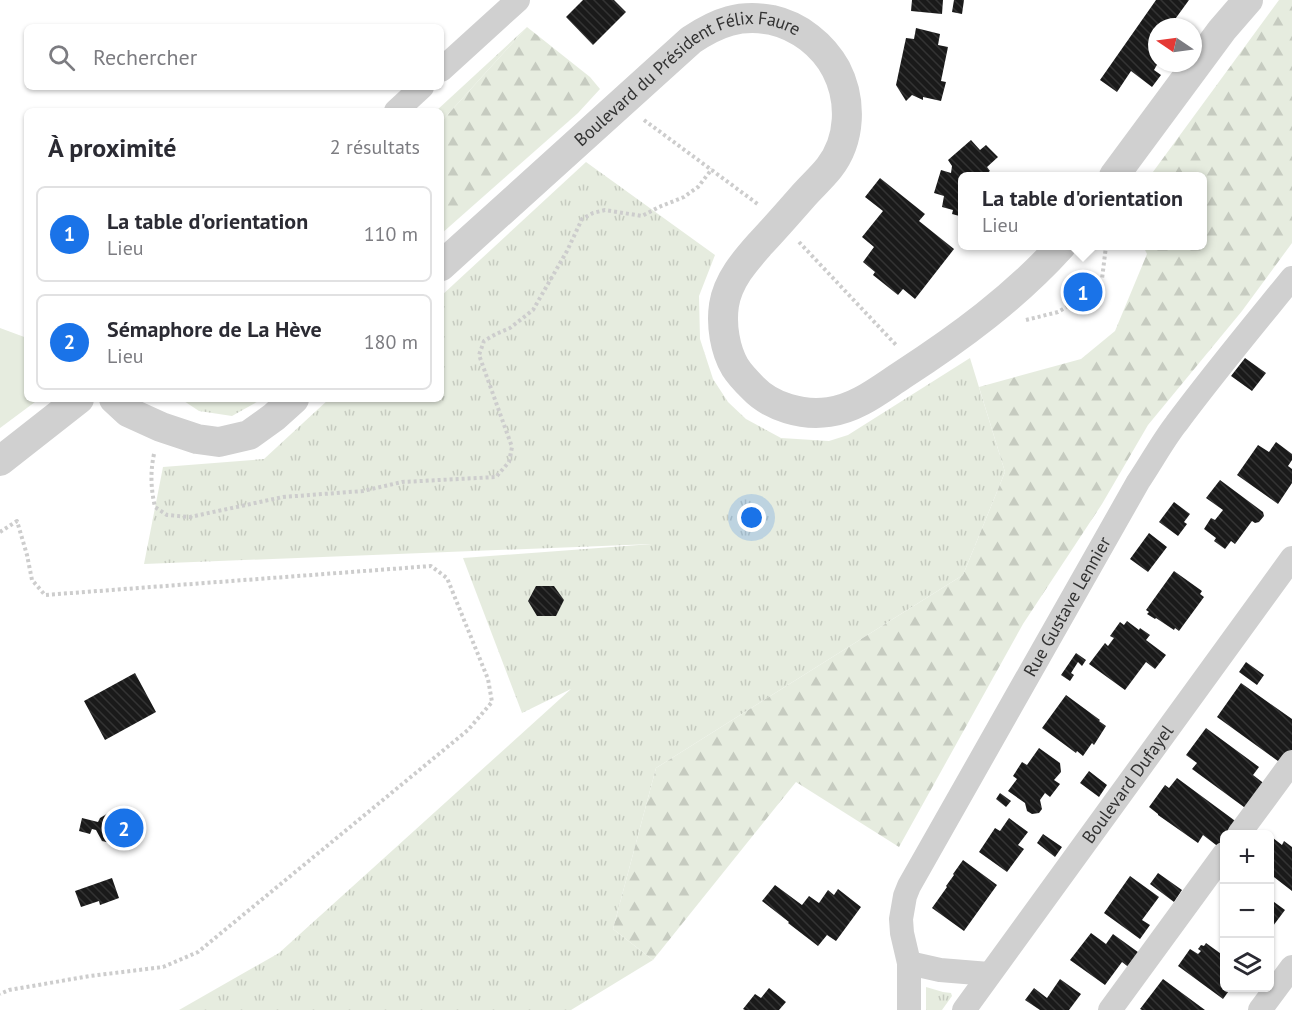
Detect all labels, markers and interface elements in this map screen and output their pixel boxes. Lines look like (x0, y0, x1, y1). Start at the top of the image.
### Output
street label: Boulevard du Président Félix Faure (569, 6, 805, 151)
north arrow (1148, 18, 1202, 72)
search box (24, 24, 444, 90)
icon: search (45, 41, 78, 74)
text: Rechercher (93, 43, 197, 71)
text: À proximité (48, 131, 176, 164)
text: 2 résultats (330, 134, 420, 160)
popup (958, 172, 1207, 250)
text: La table d'orientation (982, 184, 1183, 212)
text: La table d'orientation (107, 207, 308, 235)
text: Lieu (982, 212, 1019, 238)
text: 1 (64, 221, 75, 247)
text: 110 m (364, 221, 418, 247)
text: Lieu (107, 235, 144, 261)
pin: 1 (1064, 270, 1102, 314)
text: Sémaphore de La Hève (107, 315, 322, 343)
text: 2 (64, 329, 75, 355)
text: 180 m (364, 329, 418, 355)
text: Lieu (107, 343, 144, 369)
your location (737, 503, 766, 532)
street label: Rue Gustave Lennier (1018, 532, 1116, 681)
street label: Boulevard Dufayel (1077, 720, 1179, 848)
pin: 2 (104, 806, 144, 850)
map controls (1220, 830, 1274, 992)
button: + (1220, 830, 1274, 884)
button: − (1220, 884, 1274, 938)
button: layers (1220, 938, 1274, 992)

